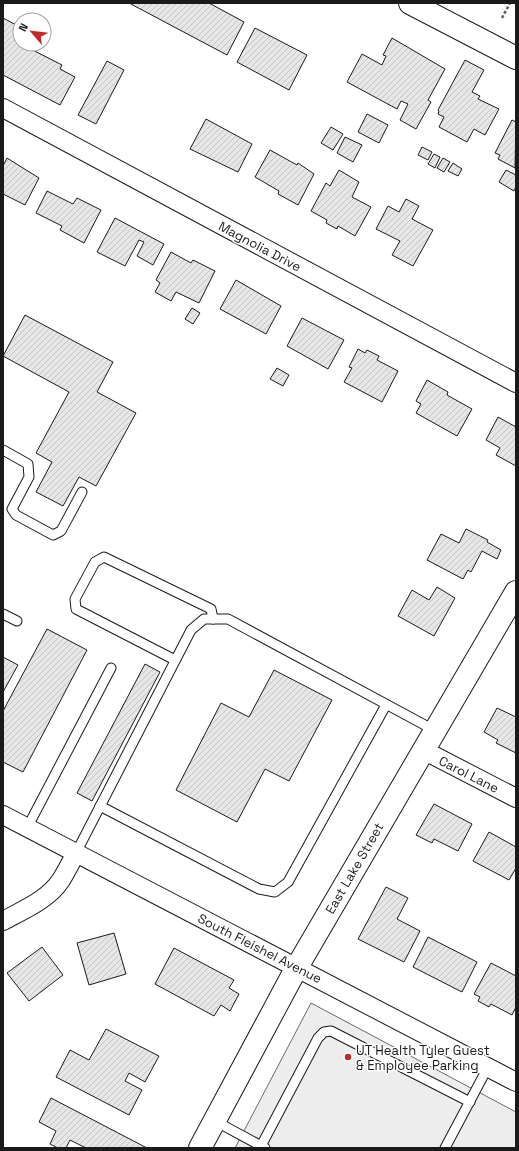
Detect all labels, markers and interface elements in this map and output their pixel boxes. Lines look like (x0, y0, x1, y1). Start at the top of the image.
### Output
north arrow (12, 12, 52, 52)
text: N (15, 21, 31, 34)
street label: Magnolia Drive (215, 218, 304, 275)
street label: Carol Lane (436, 752, 502, 797)
street label: East Lake Street (321, 819, 387, 917)
street label: South Fleishel Avenue (195, 910, 325, 987)
place label: UT Health Tyler Guest & Employee Parking (356, 1042, 490, 1074)
marker: UT Health Tyler Guest & Employee Parking (343, 1052, 353, 1062)

